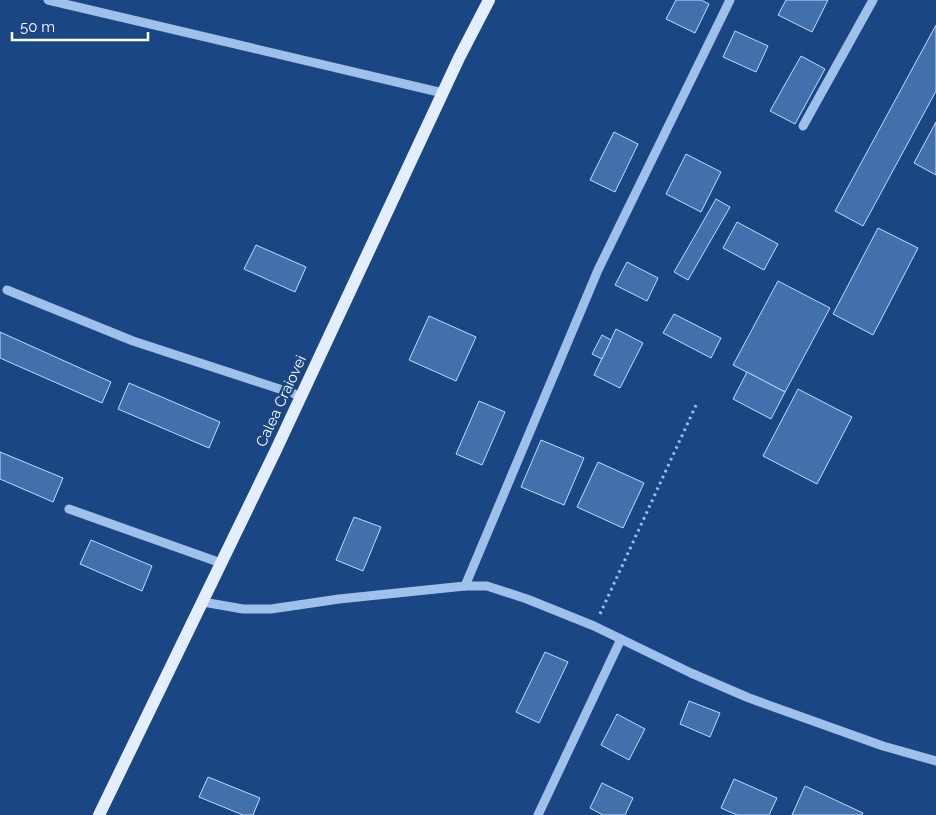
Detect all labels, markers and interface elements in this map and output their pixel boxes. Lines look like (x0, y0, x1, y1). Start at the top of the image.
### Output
scale bar (12, 10, 149, 42)
text: 50 m (20, 18, 55, 36)
street label: Calea Craiovei (252, 352, 310, 450)

